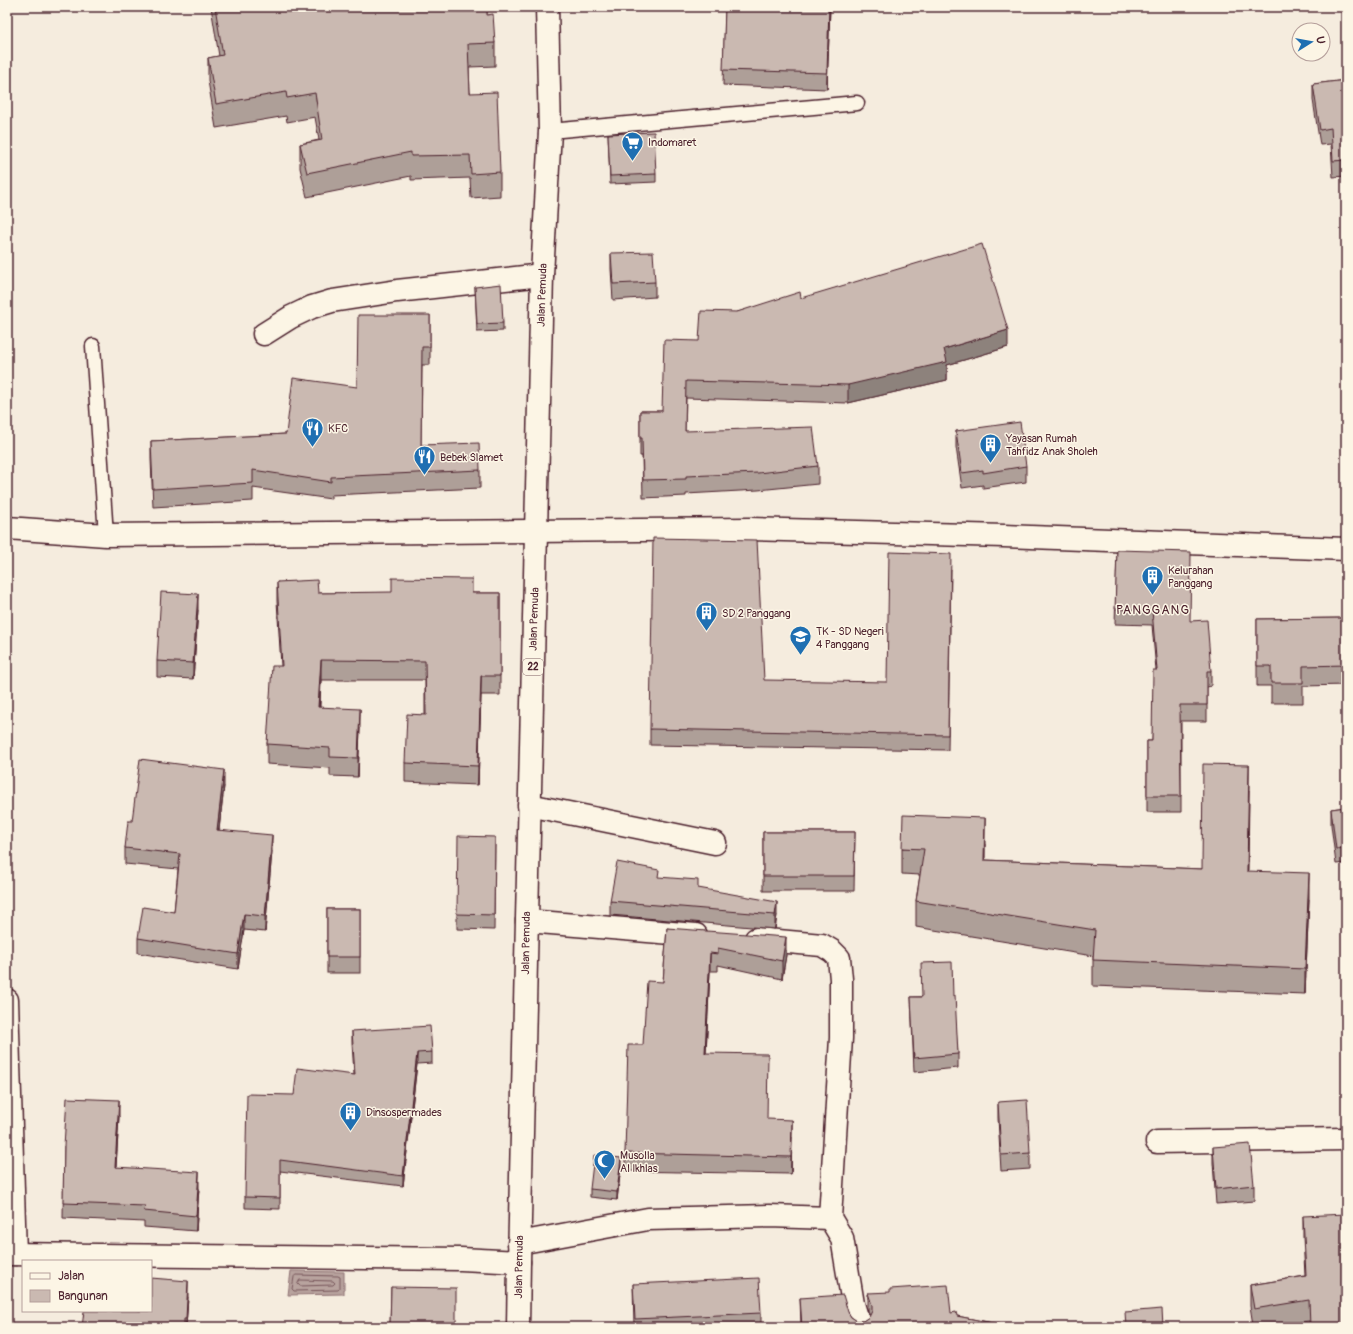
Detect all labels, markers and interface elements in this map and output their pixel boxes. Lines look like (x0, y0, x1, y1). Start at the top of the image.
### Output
north arrow (1291, 22, 1331, 62)
text: U (1313, 35, 1327, 45)
supermarket icon: Indomaret (619, 129, 645, 162)
place label: Indomaret (648, 136, 697, 149)
street label: Jalan Pemuda (534, 263, 550, 327)
restaurant icon: KFC (299, 415, 325, 448)
place label: KFC (328, 422, 348, 435)
building icon: Yayasan Rumah Tahfidz Anak Sholeh (978, 431, 1004, 464)
place label: Yayasan Rumah Tahfidz Anak Sholeh (1005, 432, 1098, 458)
restaurant icon: Bebek Slamet (412, 444, 438, 477)
place label: Bebek Slamet (440, 451, 504, 464)
building icon: Kelurahan Panggang (1140, 563, 1166, 596)
place label: Kelurahan Panggang (1168, 564, 1213, 590)
street label: Jalan Pemuda (526, 587, 542, 651)
building icon: SD 2 Panggang (693, 600, 719, 633)
district label: PANGGANG (1116, 602, 1190, 618)
place label: SD 2 Panggang (722, 607, 791, 620)
school or university icon: TK - SD Negeri 4 Panggang (788, 624, 814, 657)
place label: TK - SD Negeri 4 Panggang (816, 625, 884, 651)
road number: 22 (523, 659, 543, 675)
street label: Jalan Pemuda (519, 911, 533, 975)
building icon: Dinsospermades (337, 1099, 363, 1132)
place label: Dinsospermades (366, 1106, 442, 1119)
mosque icon: Musolla Al Ikhlas (592, 1148, 618, 1181)
place label: Musolla Al Ikhlas (620, 1149, 658, 1175)
street label: Jalan Pemuda (512, 1235, 526, 1299)
legend (22, 1260, 152, 1312)
text: Jalan (58, 1269, 84, 1284)
text: Bangunan (58, 1289, 108, 1304)

